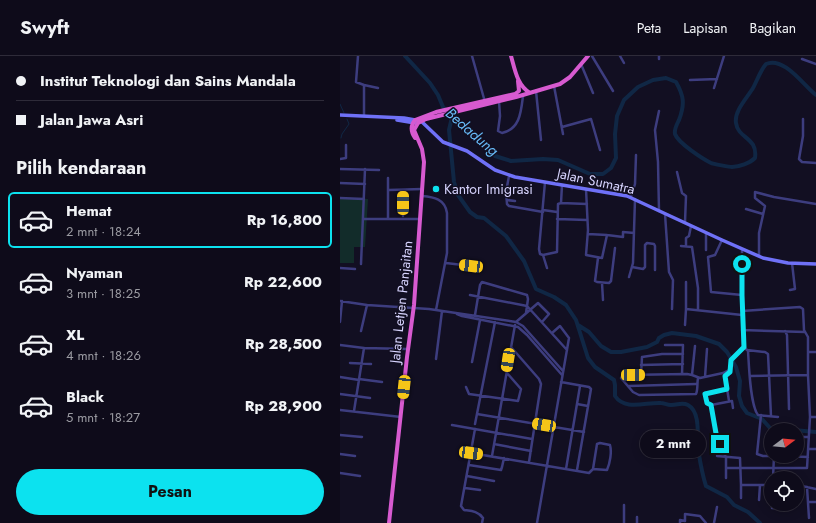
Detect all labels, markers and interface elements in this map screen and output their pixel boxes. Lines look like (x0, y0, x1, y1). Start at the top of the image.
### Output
text: Swyft (20, 14, 69, 41)
text: Peta (637, 18, 661, 38)
text: Lapisan (683, 18, 728, 38)
text: Bagikan (750, 18, 796, 38)
text: Institut Teknologi dan Sains Mandala (40, 70, 296, 92)
water label: Bedadung (441, 103, 504, 162)
text: Jalan Jawa Asri (40, 109, 143, 131)
text: Pilih kendaraan (16, 155, 146, 181)
street label: Jalan Sumatra (553, 163, 637, 199)
place label: Kantor Imigrasi (444, 179, 533, 199)
marker: Kantor Imigrasi (431, 184, 441, 194)
car (397, 191, 409, 215)
text: Hemat (66, 200, 112, 222)
icon: car (18, 202, 54, 238)
text: Rp 16,800 (247, 209, 322, 231)
text: 2 mnt · 18:24 (66, 222, 141, 241)
street label: Jalan Letjen Panjaitan (384, 240, 417, 366)
route start (733, 255, 751, 273)
car (458, 259, 484, 273)
text: Nyaman (66, 262, 123, 284)
icon: car (18, 264, 54, 300)
text: Rp 22,600 (244, 271, 322, 293)
text: 3 mnt · 18:25 (66, 284, 140, 303)
text: XL (66, 324, 84, 346)
icon: car (18, 326, 54, 362)
text: Rp 28,500 (245, 333, 322, 355)
text: 4 mnt · 18:26 (66, 346, 141, 365)
car (500, 347, 516, 373)
car (621, 369, 645, 381)
car (397, 374, 411, 400)
text: Black (66, 386, 104, 408)
icon: car (18, 388, 54, 424)
text: Rp 28,900 (245, 395, 322, 417)
text: 5 mnt · 18:27 (66, 408, 140, 427)
car (531, 417, 557, 433)
north arrow (764, 423, 804, 463)
map controls (764, 423, 804, 511)
callout: 2 mnt (640, 430, 706, 458)
text: 2 mnt (656, 434, 690, 453)
route end (711, 435, 729, 453)
car (458, 445, 484, 461)
button: Pesan (16, 469, 324, 515)
button: locate (764, 471, 804, 511)

